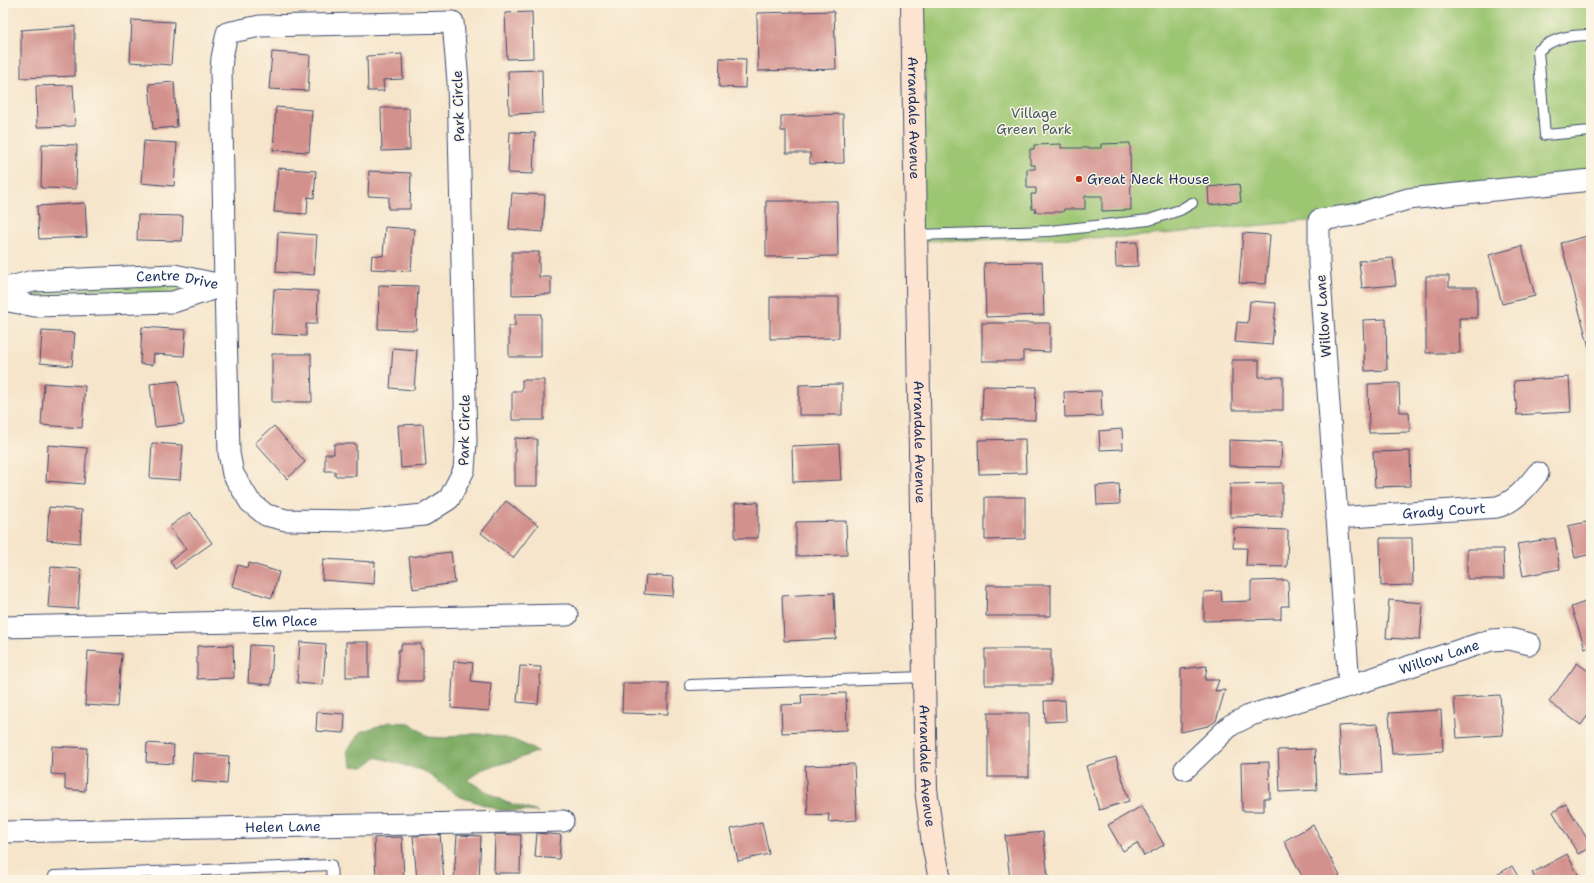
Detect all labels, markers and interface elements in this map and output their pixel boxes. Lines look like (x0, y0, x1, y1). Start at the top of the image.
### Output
street label: Arrandale Avenue (904, 56, 924, 180)
street label: Park Circle (448, 70, 468, 142)
park label: Village Green Park (996, 104, 1072, 138)
place label: Great Neck House (1087, 170, 1210, 188)
marker: Great Neck House (1074, 174, 1084, 184)
street label: Centre Drive (136, 266, 220, 293)
street label: Willow Lane (1311, 274, 1335, 358)
street label: Arrandale Avenue (910, 380, 930, 504)
street label: Park Circle (454, 394, 474, 466)
street label: Grady Court (1401, 499, 1486, 523)
street label: Elm Place (252, 611, 318, 631)
street label: Willow Lane (1397, 635, 1482, 678)
street label: Arrandale Avenue (915, 704, 940, 828)
street label: Helen Lane (245, 817, 321, 836)

